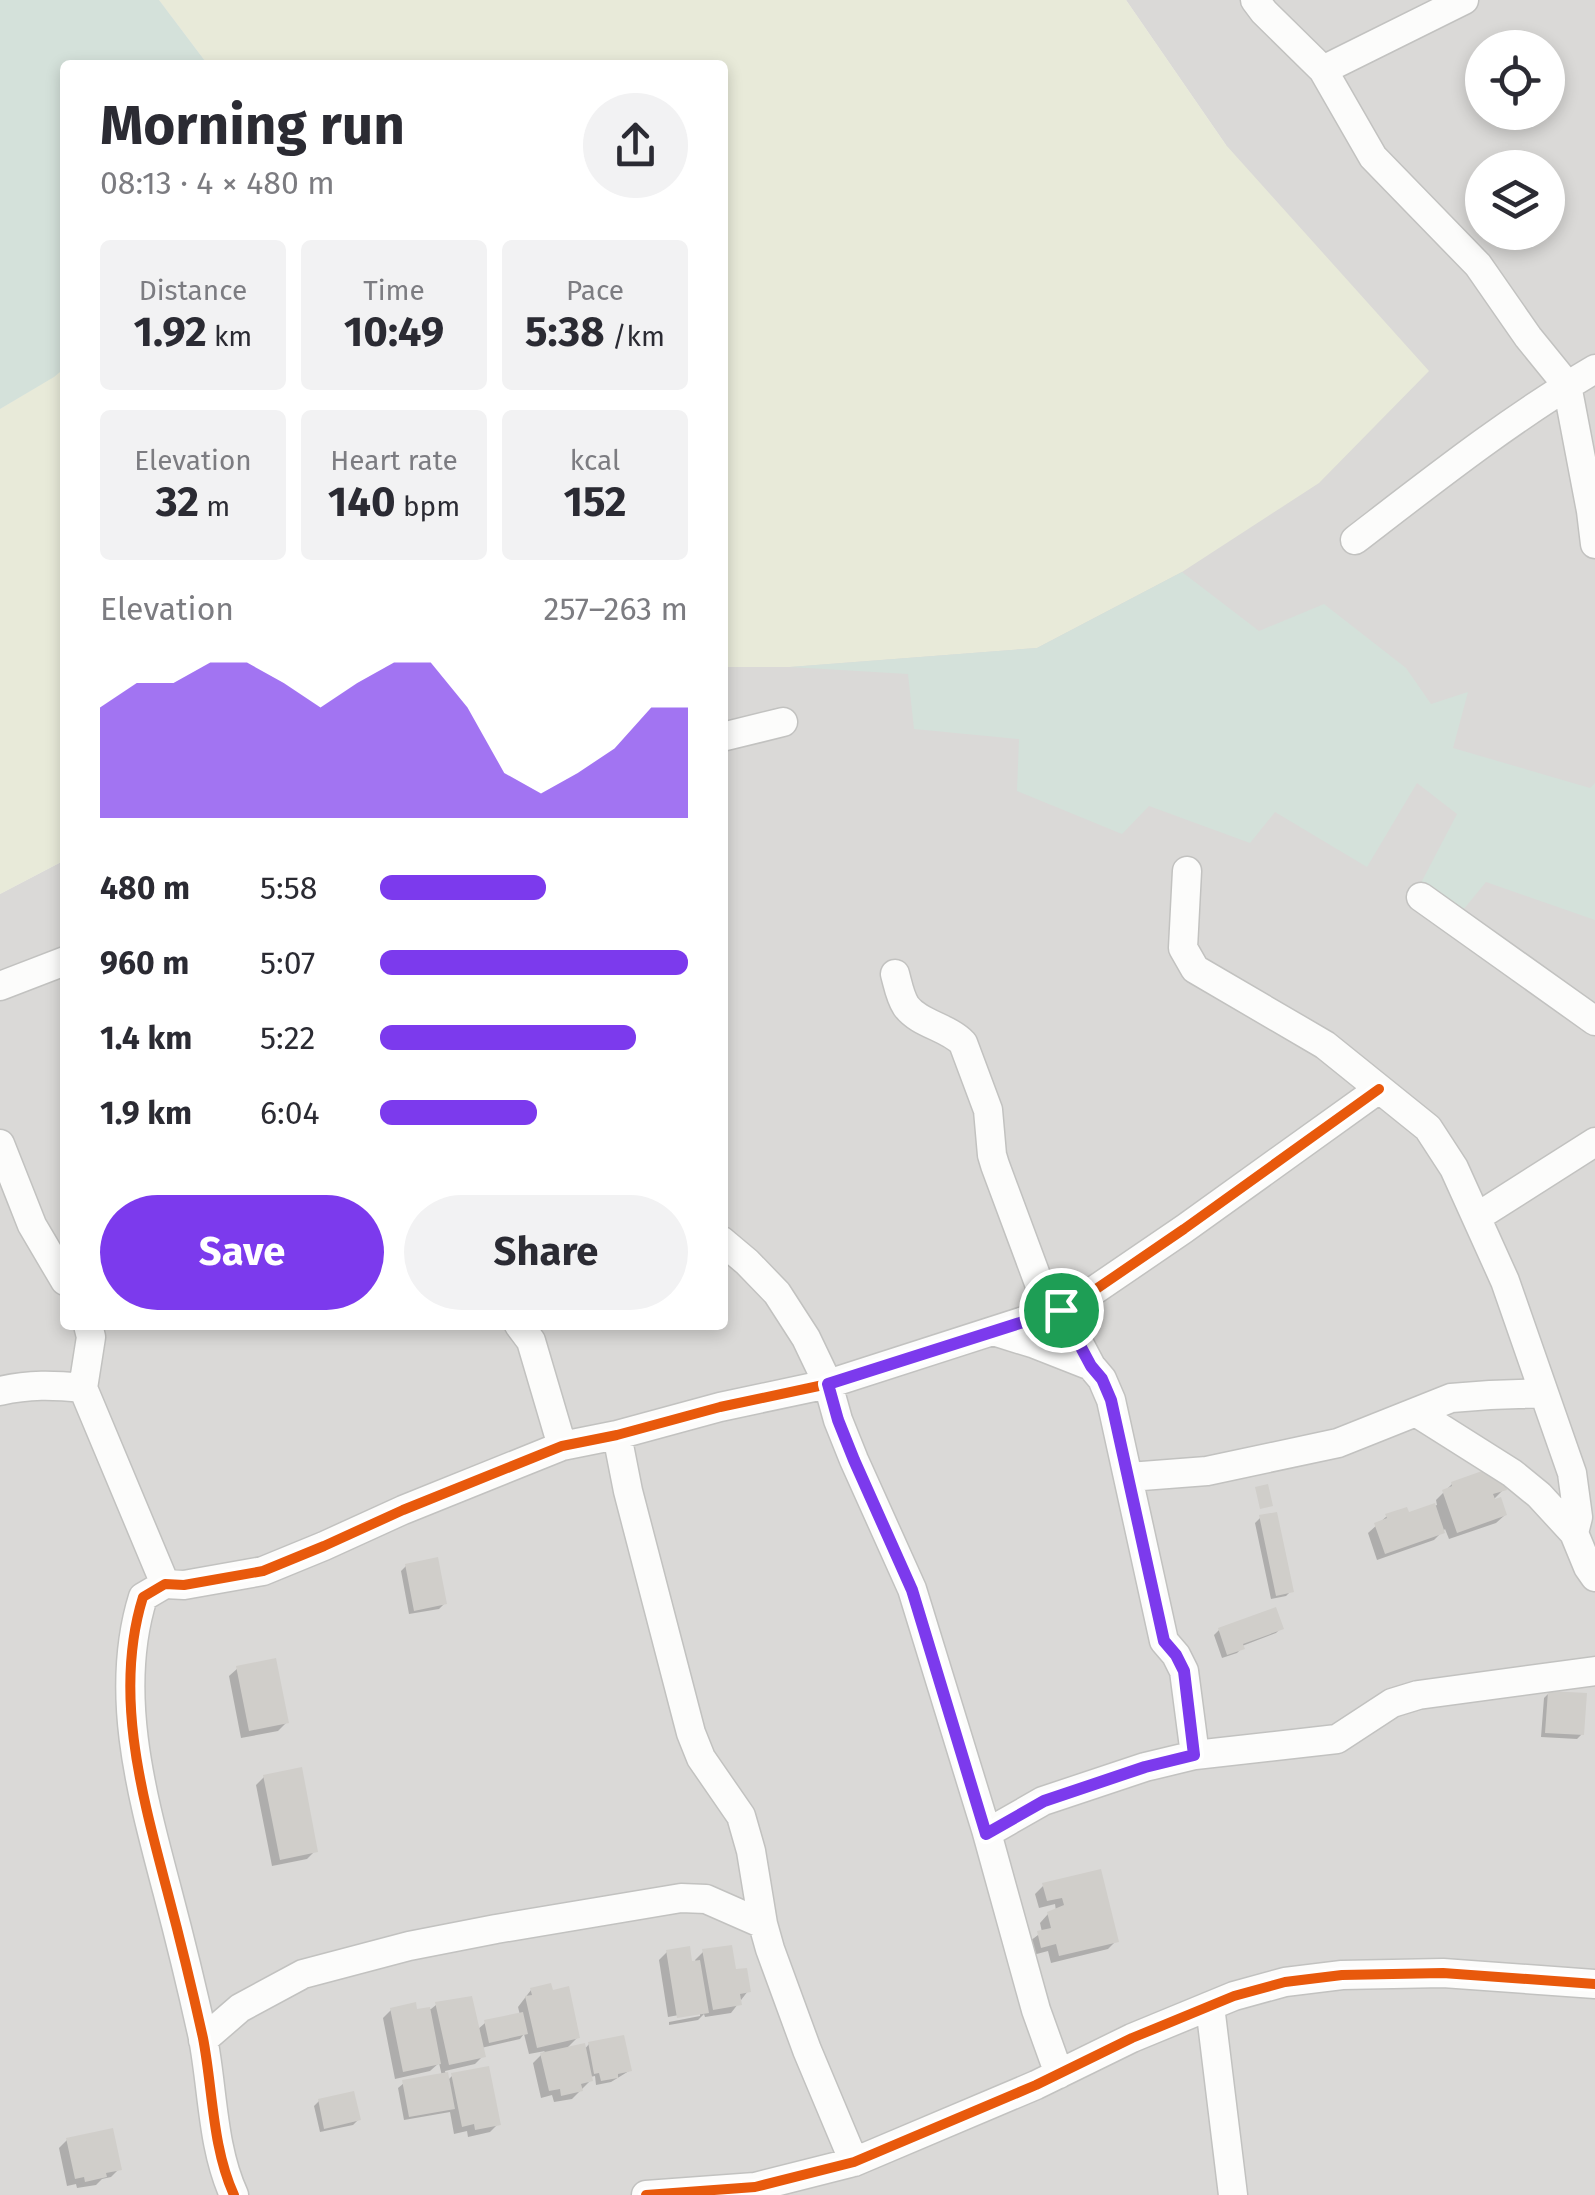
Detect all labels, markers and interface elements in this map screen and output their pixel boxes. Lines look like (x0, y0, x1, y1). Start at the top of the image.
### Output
map controls (1465, 30, 1565, 250)
button: locate (1465, 30, 1565, 130)
text: Morning run (100, 93, 405, 159)
button: share (583, 93, 688, 198)
button: layers (1465, 150, 1565, 250)
text: 08:13 · 4 × 480 m (100, 164, 335, 202)
text: Distance (139, 274, 247, 307)
text: Time (363, 274, 425, 307)
text: Pace (566, 274, 624, 307)
text: 1.92 (134, 307, 207, 357)
text: 10:49 (344, 307, 444, 357)
text: 5:38 (525, 307, 605, 357)
text: km (207, 320, 252, 353)
text: /km (605, 320, 665, 353)
text: Elevation (134, 444, 252, 477)
text: Heart rate (330, 444, 458, 477)
text: kcal (570, 444, 620, 477)
text: 32 (156, 477, 199, 527)
text: 140 (328, 477, 396, 527)
text: 152 (563, 477, 627, 527)
text: m (199, 490, 230, 523)
text: bpm (396, 490, 460, 523)
text: Elevation (100, 590, 234, 628)
text: 257–263 m (544, 590, 688, 628)
text: 480 m (100, 869, 190, 907)
text: 5:58 (260, 869, 318, 907)
text: 960 m (100, 944, 189, 982)
text: 5:07 (260, 944, 315, 982)
text: 1.4 km (100, 1019, 192, 1057)
text: 5:22 (260, 1019, 315, 1057)
text: 1.9 km (100, 1094, 192, 1132)
text: 6:04 (260, 1094, 320, 1132)
button: Save (100, 1195, 384, 1310)
button: Share (404, 1195, 688, 1310)
pin (1019, 1268, 1104, 1353)
icon: arrive (1034, 1283, 1089, 1338)

